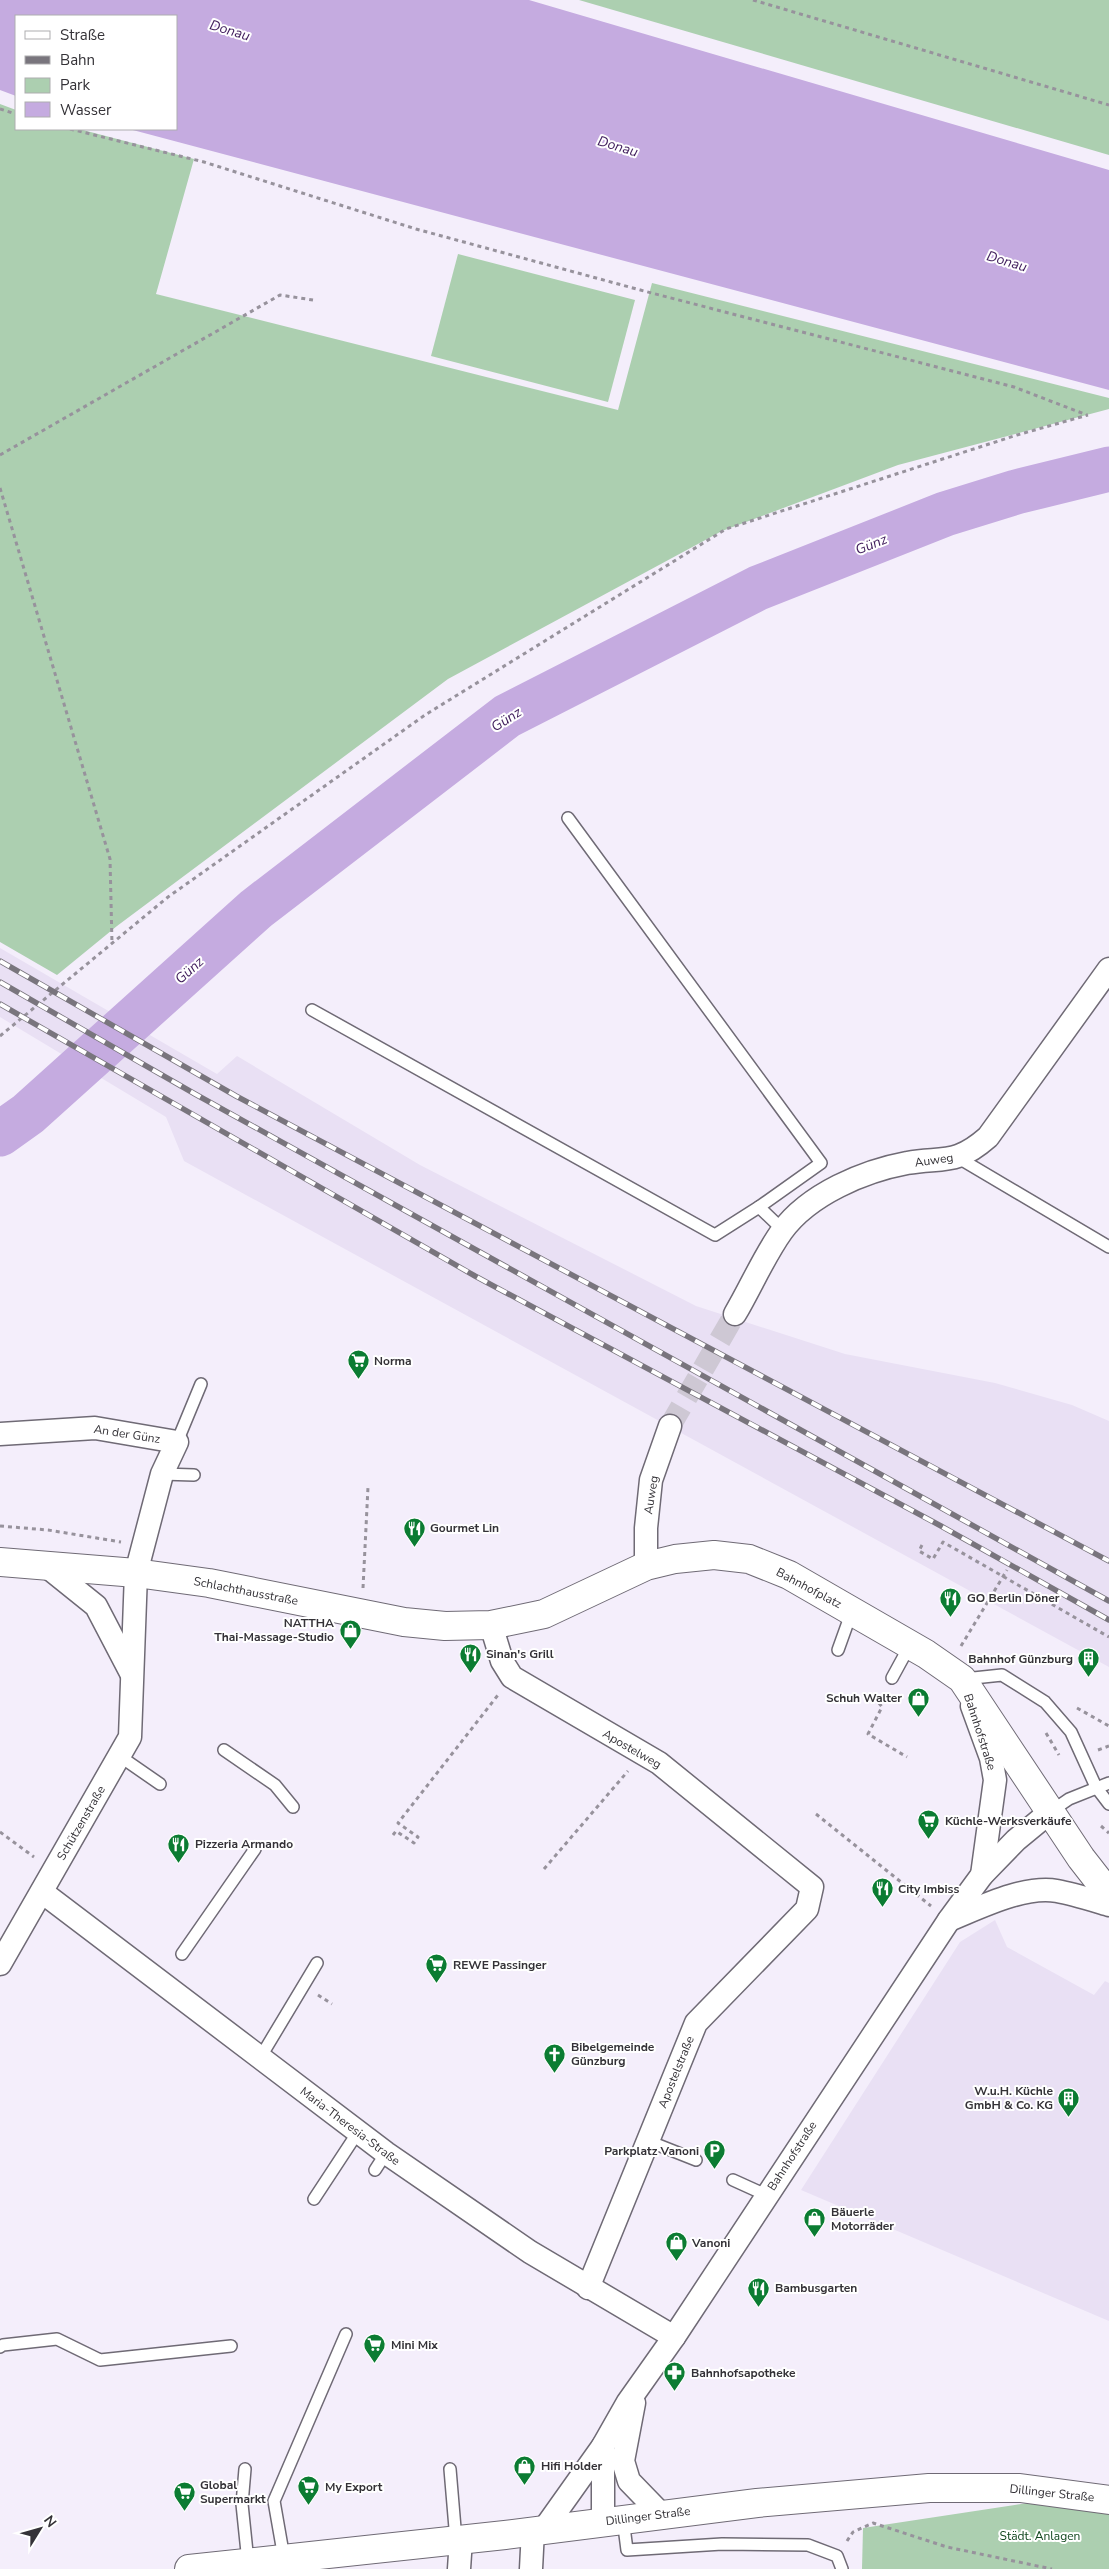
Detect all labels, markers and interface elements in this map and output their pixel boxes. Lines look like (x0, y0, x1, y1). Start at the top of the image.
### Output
legend (15, 15, 178, 130)
water label: Donau (207, 15, 253, 46)
text: Straße (60, 25, 105, 45)
text: Bahn (60, 50, 95, 70)
text: Park (60, 75, 90, 95)
text: Wasser (60, 100, 112, 120)
water label: Donau (595, 131, 641, 162)
water label: Donau (984, 246, 1030, 277)
water label: Günz (853, 529, 890, 559)
water label: Günz (487, 702, 525, 736)
water label: Günz (171, 952, 208, 988)
street label: Auweg (914, 1149, 954, 1171)
supermarket icon: Norma (346, 1349, 370, 1380)
place label: Norma (374, 1353, 412, 1369)
street label: An der Günz (93, 1421, 162, 1447)
street label: Auweg (640, 1475, 662, 1515)
restaurant icon: Gourmet Lin (402, 1516, 426, 1547)
place label: Gourmet Lin (430, 1520, 499, 1536)
street label: Bahnhofplatz (773, 1564, 845, 1612)
street label: Schlachthausstraße (192, 1573, 300, 1609)
restaurant icon: GO Berlin Döner (939, 1586, 963, 1617)
place label: GO Berlin Döner (967, 1590, 1060, 1606)
place label: NATTHA Thai-Massage-Studio (214, 1615, 334, 1645)
shop icon: NATTHA Thai-Massage-Studio (338, 1618, 362, 1649)
restaurant icon: Sinan's Grill (458, 1642, 482, 1673)
place label: Sinan's Grill (486, 1646, 554, 1662)
building icon: Bahnhof Günzburg (1077, 1647, 1101, 1678)
place label: Bahnhof Günzburg (968, 1651, 1073, 1667)
shop icon: Schuh Walter (906, 1686, 930, 1717)
place label: Schuh Walter (826, 1690, 902, 1706)
street label: Bahnhofstraße (960, 1692, 1000, 1772)
street label: Apostelweg (600, 1726, 664, 1772)
street label: Schützenstraße (53, 1783, 109, 1863)
supermarket icon: Küchle-Werksverkäufe (917, 1809, 941, 1840)
place label: Küchle-Werksverkäufe (945, 1813, 1072, 1829)
restaurant icon: Pizzeria Armando (167, 1832, 191, 1863)
place label: Pizzeria Armando (195, 1836, 293, 1852)
restaurant icon: City Imbiss (870, 1877, 894, 1908)
place label: City Imbiss (898, 1881, 959, 1897)
supermarket icon: REWE Passinger (425, 1953, 449, 1984)
place label: REWE Passinger (453, 1957, 547, 1973)
street label: Apostelstraße (654, 2034, 698, 2110)
place label: Bibelgemeinde Günzburg (571, 2039, 655, 2069)
church icon: Bibelgemeinde Günzburg (543, 2042, 567, 2073)
street label: Maria-Theresia-Straße (297, 2083, 403, 2169)
place label: W.u.H. Küchle GmbH & Co. KG (965, 2083, 1053, 2113)
building icon: W.u.H. Küchle GmbH & Co. KG (1057, 2086, 1081, 2117)
street label: Bahnhofstraße (764, 2118, 820, 2194)
parking icon: Parkplatz Vanoni (703, 2139, 727, 2170)
place label: Parkplatz Vanoni (604, 2143, 699, 2159)
place label: Bäuerle Motorräder (831, 2204, 894, 2234)
shop icon: Bäuerle Motorräder (803, 2207, 827, 2238)
shop icon: Vanoni (664, 2231, 688, 2262)
place label: Vanoni (691, 2235, 730, 2251)
restaurant icon: Bambusgarten (747, 2276, 771, 2307)
place label: Bambusgarten (775, 2280, 857, 2296)
supermarket icon: Mini Mix (363, 2333, 387, 2364)
place label: Mini Mix (391, 2337, 438, 2353)
pharmacy icon: Bahnhofsapotheke (663, 2361, 687, 2392)
place label: Bahnhofsapotheke (691, 2365, 796, 2381)
shop icon: Hifi Holder (513, 2454, 537, 2485)
place label: Hifi Holder (541, 2458, 603, 2474)
supermarket icon: My Export (297, 2475, 321, 2506)
place label: Global Supermarkt (200, 2477, 266, 2507)
place label: My Export (325, 2479, 383, 2495)
supermarket icon: Global Supermarkt (172, 2480, 196, 2511)
street label: Dillinger Straße (1009, 2481, 1095, 2505)
street label: Dillinger Straße (605, 2503, 691, 2529)
north arrow (15, 2504, 65, 2554)
text: N (39, 2512, 61, 2531)
park label: Städt. Anlagen (1000, 2528, 1080, 2544)

